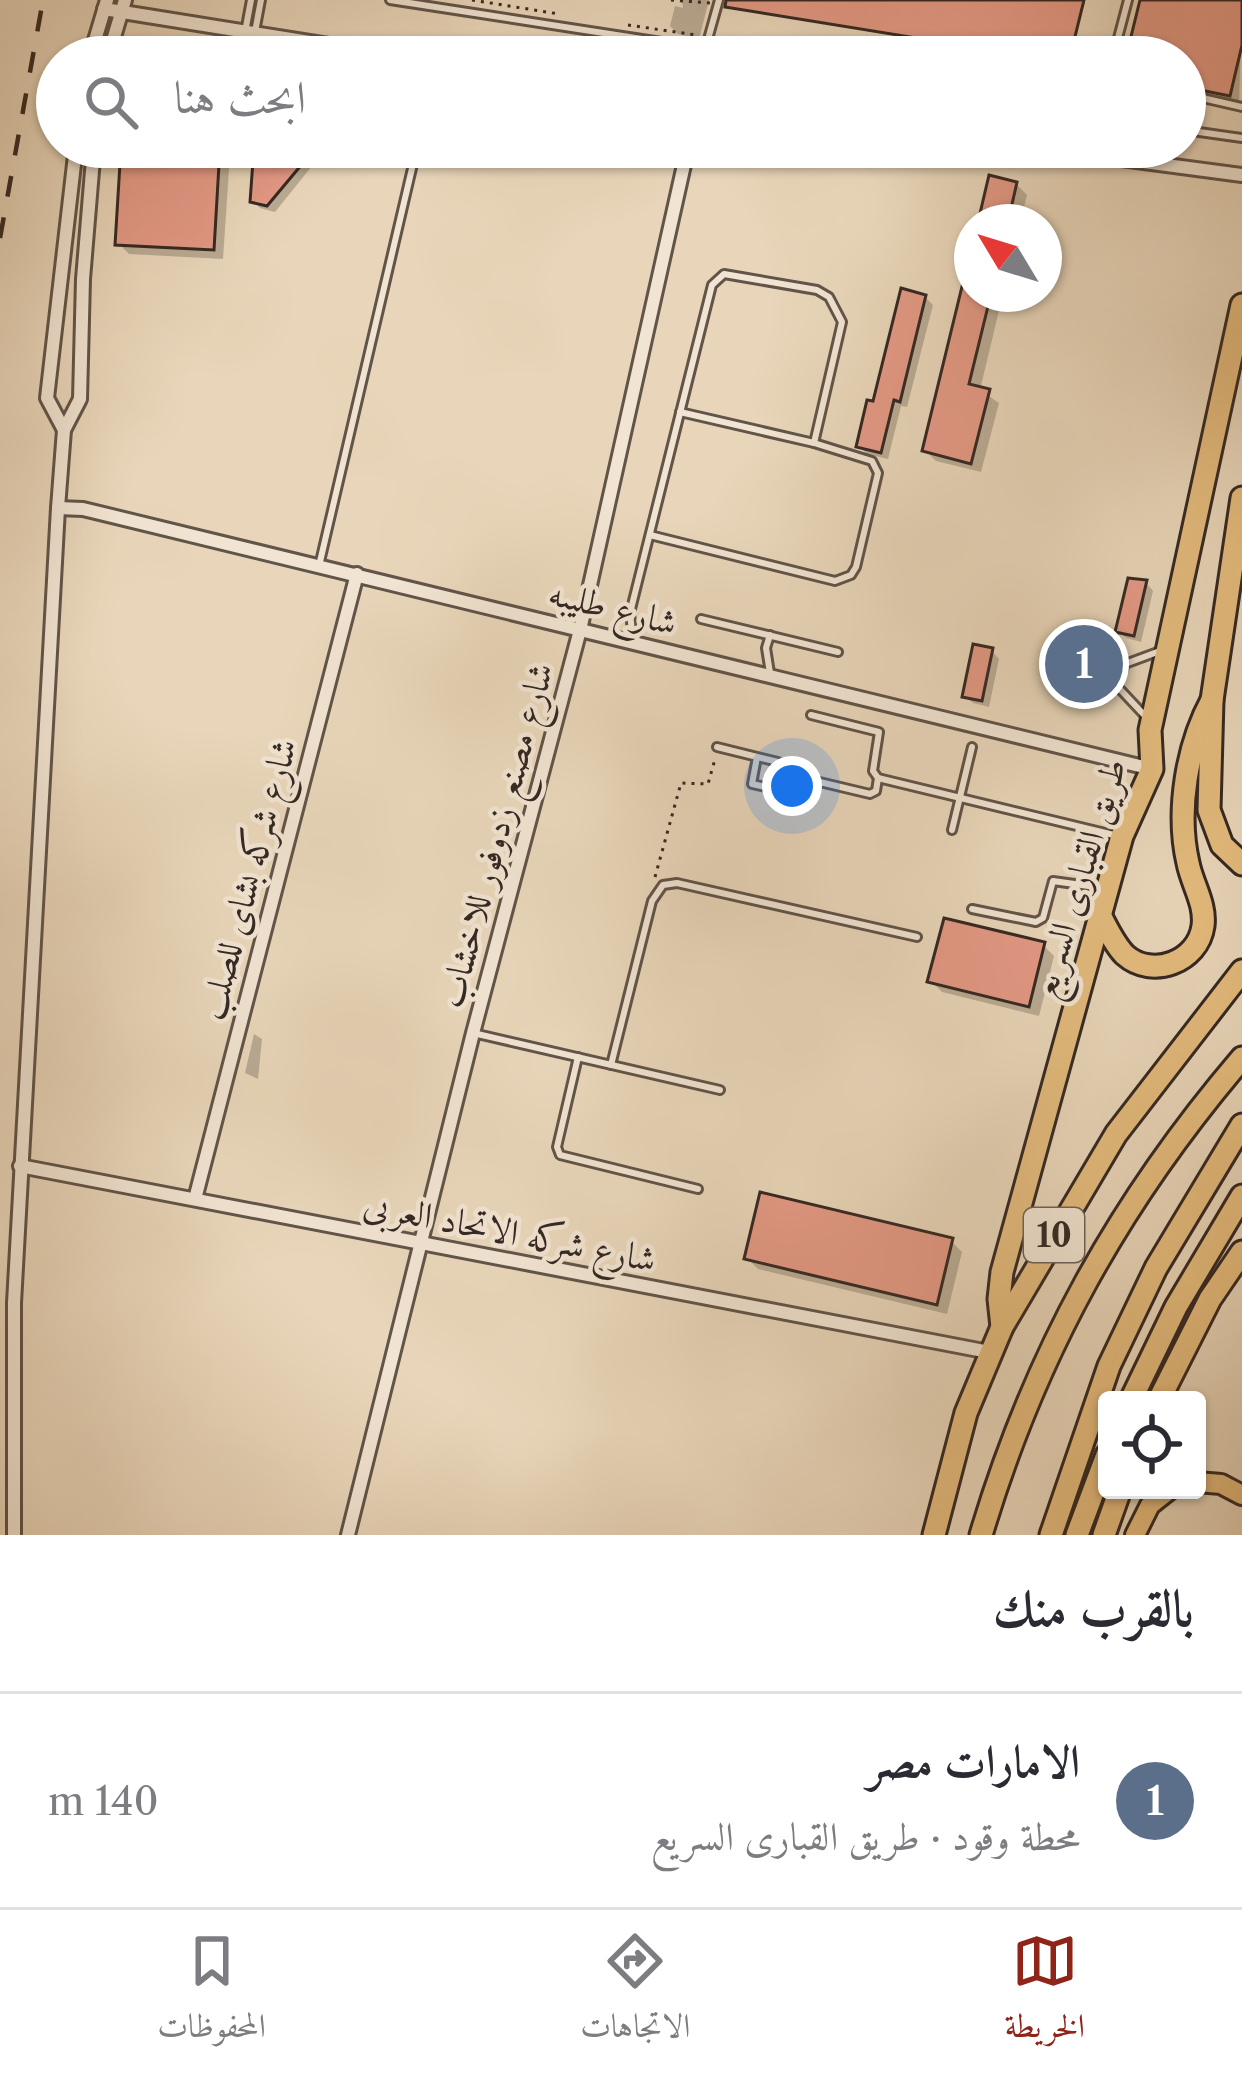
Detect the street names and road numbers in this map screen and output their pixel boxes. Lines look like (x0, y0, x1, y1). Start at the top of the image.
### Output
street label: شارع طليبه (542, 570, 682, 653)
street label: شارع مصنع زدوفور للاخشاب (428, 658, 573, 1015)
street label: شارع شركه بشاى للصلب (188, 734, 314, 1027)
street label: طريق القبارى السريع (1021, 753, 1146, 1006)
street label: شارع شركه الاتحاد العربى (358, 1181, 660, 1290)
road number: 10 (1024, 1208, 1084, 1262)

